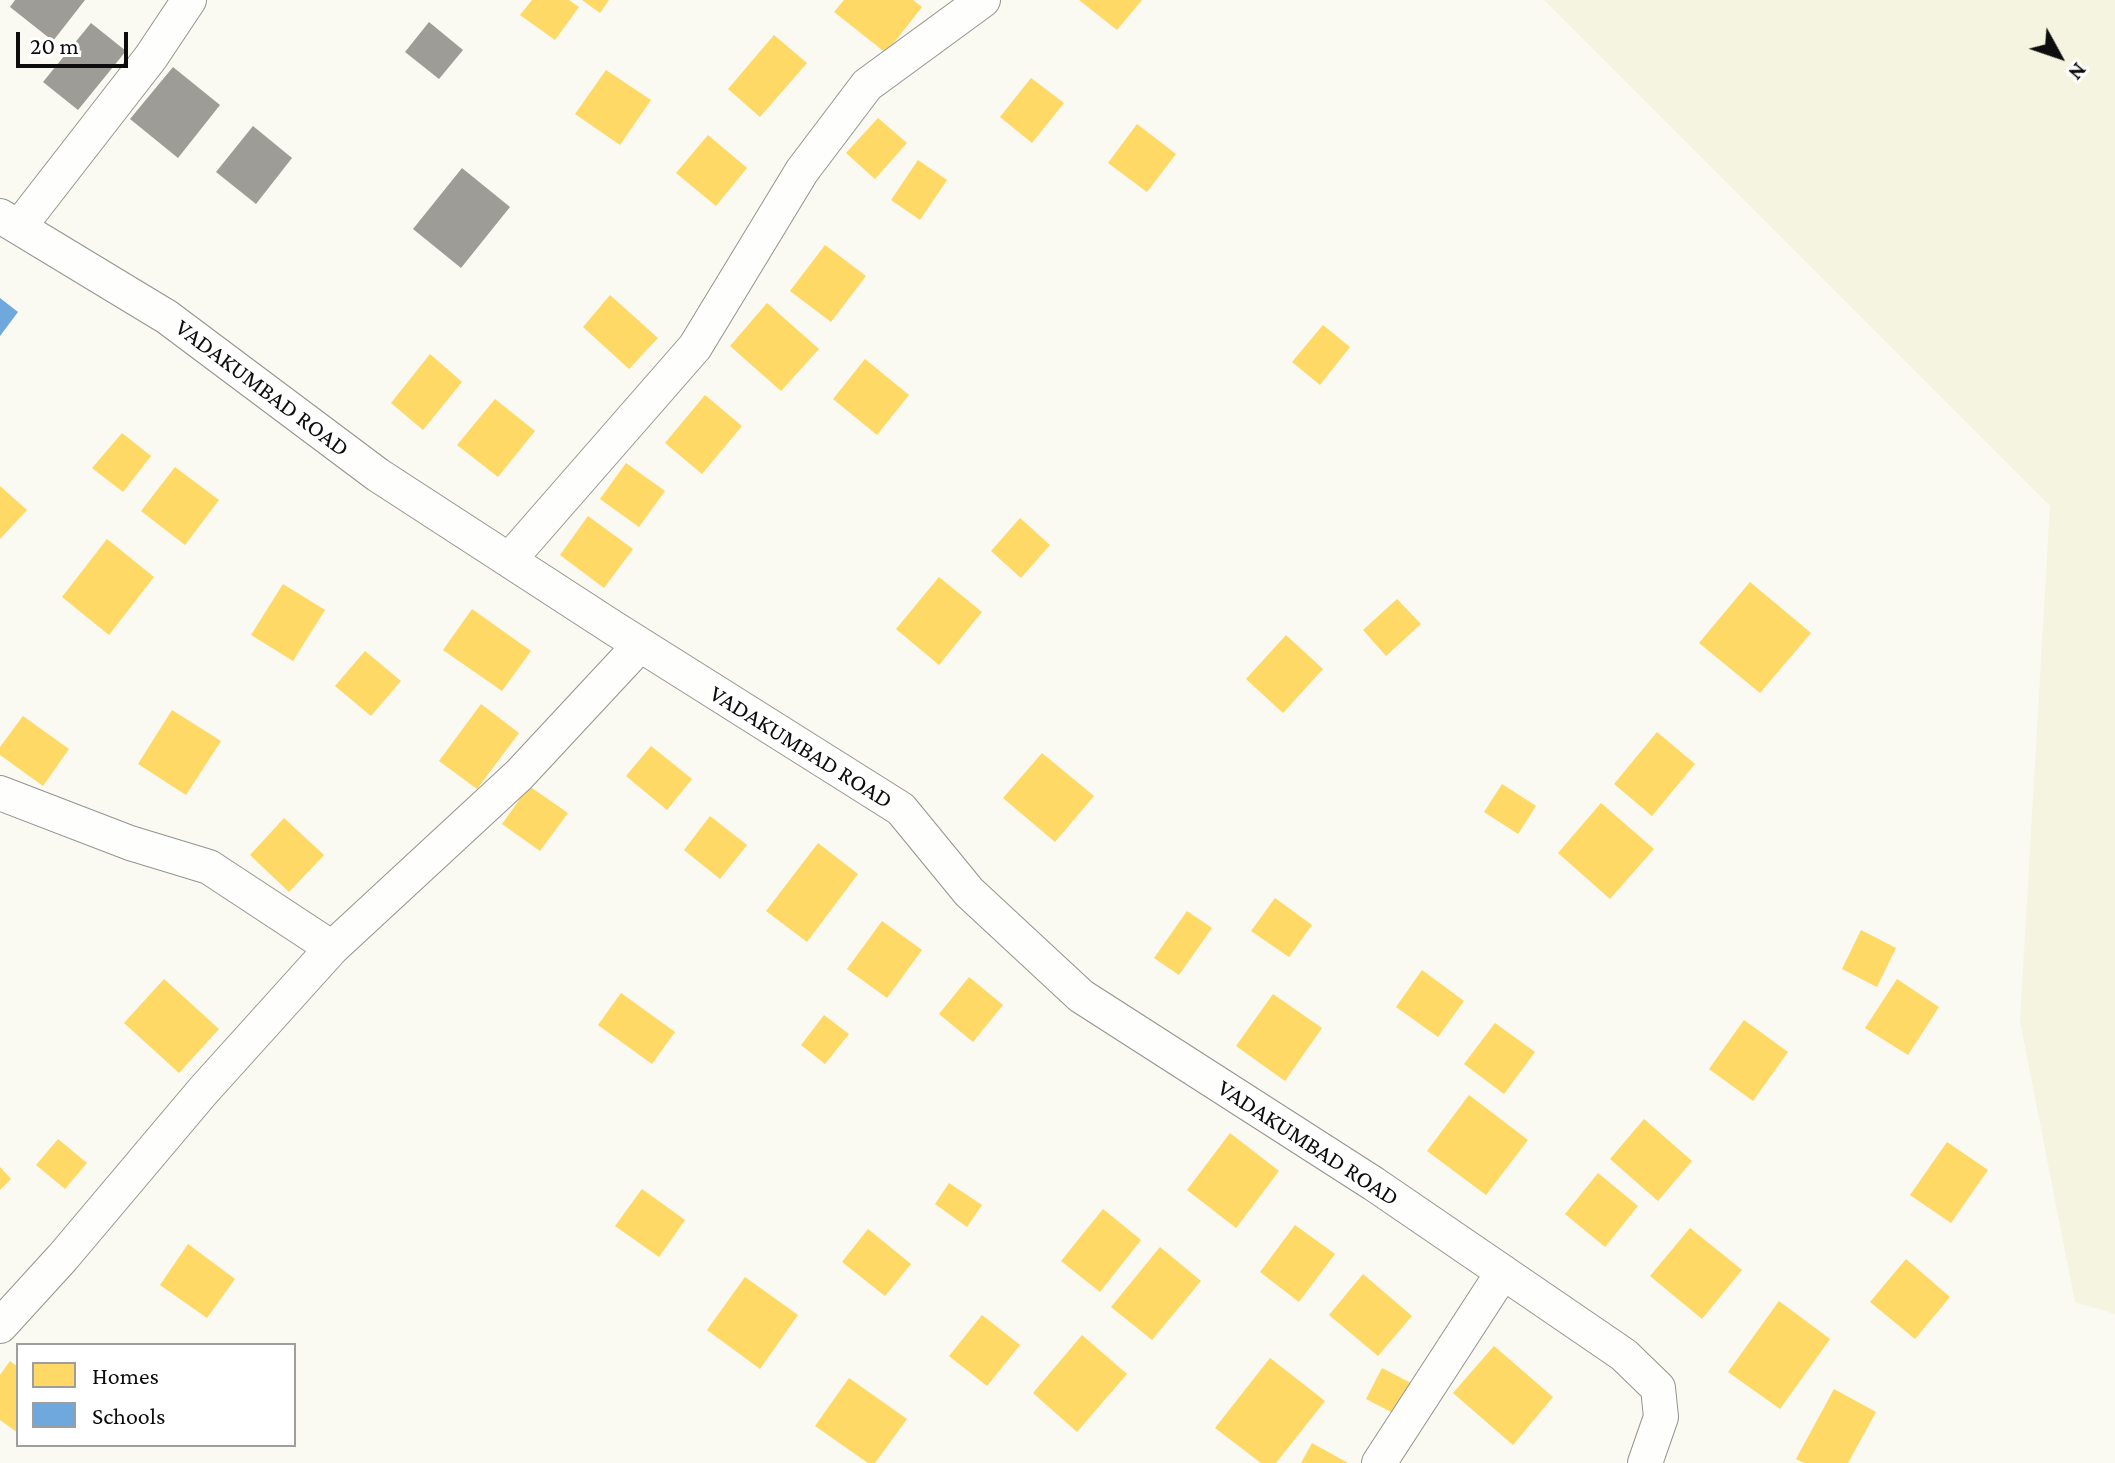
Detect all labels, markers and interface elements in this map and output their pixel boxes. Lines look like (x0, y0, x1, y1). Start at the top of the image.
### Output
scale bar (20, 16, 132, 66)
north arrow (2019, 16, 2099, 96)
text: 20 m (30, 32, 79, 59)
text: N (2063, 58, 2092, 86)
street label: VADAKUMBAD ROAD (169, 313, 355, 463)
street label: VADAKUMBAD ROAD (704, 679, 898, 815)
street label: VADAKUMBAD ROAD (1212, 1074, 1404, 1212)
legend (16, 1343, 296, 1447)
text: Homes (92, 1362, 159, 1389)
text: Schools (92, 1402, 166, 1429)

